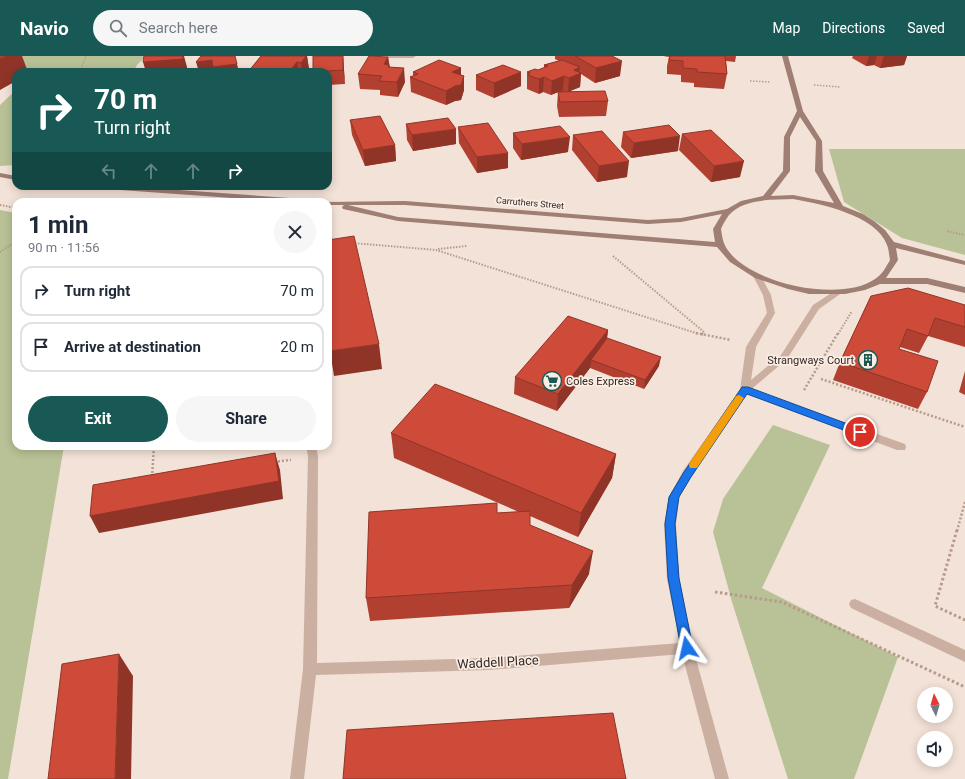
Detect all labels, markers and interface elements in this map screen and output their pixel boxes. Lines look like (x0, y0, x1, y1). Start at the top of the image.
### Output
search box (93, 10, 373, 46)
text: Navio (20, 17, 69, 40)
icon: search (107, 17, 129, 39)
text: Search here (139, 19, 218, 37)
text: Map (773, 20, 800, 36)
text: Directions (822, 20, 885, 36)
text: Saved (907, 20, 945, 36)
text: 70 m (94, 83, 157, 116)
icon: right (28, 84, 80, 136)
text: Turn right (94, 117, 171, 138)
icon: left (98, 160, 120, 182)
icon: ahead (140, 160, 162, 182)
icon: ahead (182, 160, 204, 182)
icon: right (224, 160, 246, 182)
street label: Carruthers Street (496, 195, 564, 211)
text: 1 min (28, 211, 88, 239)
button: close (274, 211, 316, 253)
text: 90 m · 11:56 (28, 240, 99, 255)
icon: right (30, 280, 52, 302)
text: Turn right (64, 282, 130, 300)
text: 70 m (280, 282, 314, 300)
icon: arrive (30, 336, 52, 358)
text: Arrive at destination (64, 338, 201, 356)
text: 20 m (280, 338, 314, 356)
building icon: Strangways Court (857, 349, 879, 371)
place label: Strangways Court (767, 354, 854, 367)
supermarket icon: Coles Express (541, 370, 563, 392)
place label: Coles Express (566, 375, 635, 388)
button: Exit (28, 396, 168, 442)
button: Share (176, 396, 316, 442)
pin (843, 415, 877, 449)
icon: arrive (849, 421, 871, 443)
position arrow (666, 627, 708, 669)
street label: Waddell Place (457, 652, 539, 672)
north arrow (917, 687, 953, 723)
map controls (917, 687, 953, 767)
button: sound (917, 731, 953, 767)

